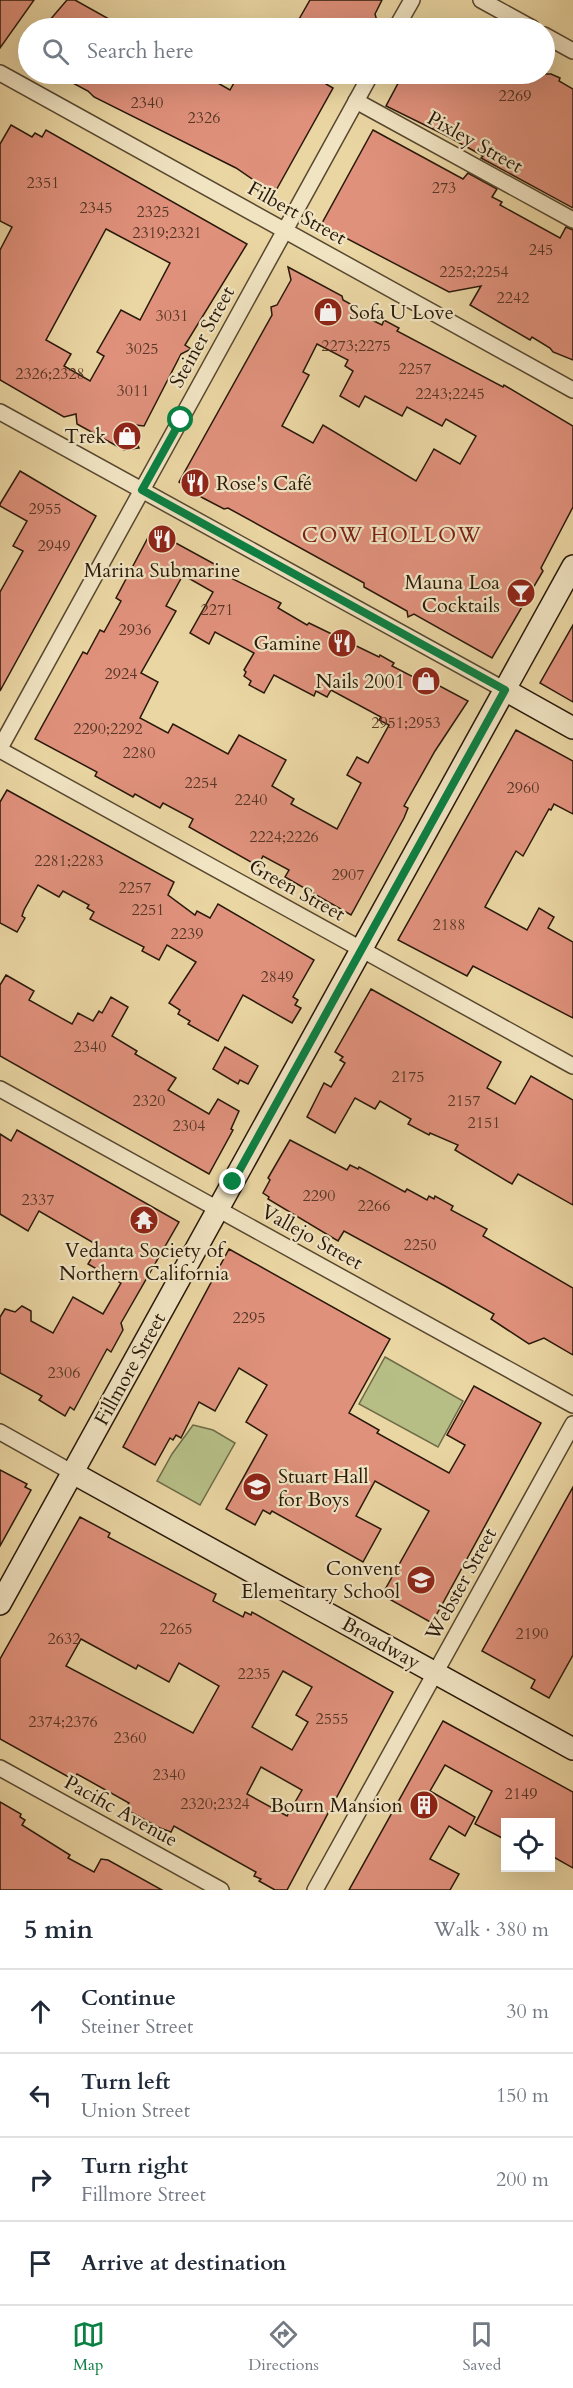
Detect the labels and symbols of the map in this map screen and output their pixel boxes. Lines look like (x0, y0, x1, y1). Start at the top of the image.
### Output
house number: 2269 (499, 85, 531, 107)
house number: 2340 (131, 92, 163, 114)
street label: Pixley Street (422, 105, 528, 180)
house number: 2326 (188, 107, 220, 129)
house number: 2351 (27, 172, 59, 194)
street label: Filbert Street (243, 175, 352, 252)
house number: 273 (432, 177, 456, 199)
house number: 2345 (80, 197, 112, 219)
house number: 2325 (137, 201, 169, 223)
house number: 2319;2321 (132, 222, 202, 244)
house number: 245 (529, 239, 553, 261)
house number: 2252;2254 (439, 261, 509, 283)
street label: Steiner Street (163, 281, 241, 393)
house number: 2242 (497, 287, 529, 309)
shop icon: Sofa U Love (312, 296, 344, 328)
place label: Sofa U Love (349, 299, 454, 326)
house number: 3031 (156, 305, 188, 327)
house number: 2273;2275 (321, 335, 391, 357)
house number: 3025 (126, 338, 158, 360)
house number: 2257 (399, 358, 431, 380)
house number: 2326;2328 (15, 363, 85, 385)
house number: 3011 (117, 380, 149, 402)
house number: 2243;2245 (415, 383, 485, 405)
route start (167, 406, 193, 432)
shop icon: Trek (111, 420, 143, 452)
place label: Trek (64, 423, 106, 450)
restaurant icon: Rose's Café (179, 467, 211, 499)
place label: Rose's Café (216, 470, 312, 497)
house number: 2955 (29, 498, 61, 520)
district label: COW HOLLOW (302, 521, 482, 550)
restaurant icon: Marina Submarine (146, 523, 178, 555)
house number: 2949 (38, 535, 70, 557)
place label: Marina Submarine (84, 557, 240, 584)
place label: Mauna Loa Cocktails (405, 569, 500, 619)
bar icon: Mauna Loa Cocktails (505, 577, 537, 609)
house number: 2271 (201, 599, 233, 621)
house number: 2936 (119, 619, 151, 641)
restaurant icon: Gamine (326, 627, 358, 659)
place label: Gamine (254, 630, 321, 657)
house number: 2924 (105, 663, 137, 685)
shop icon: Nails 2001 (410, 665, 442, 697)
place label: Nails 2001 (316, 668, 405, 695)
house number: 2951;2953 (371, 712, 441, 734)
house number: 2290;2292 (73, 718, 143, 740)
house number: 2280 (123, 742, 155, 764)
house number: 2254 (185, 772, 217, 794)
house number: 2960 (507, 777, 539, 799)
house number: 2240 (235, 789, 267, 811)
house number: 2224;2226 (249, 826, 319, 848)
house number: 2281;2283 (34, 850, 104, 872)
street label: Green Street (244, 852, 351, 928)
house number: 2907 (332, 864, 364, 886)
house number: 2257 (119, 877, 151, 899)
house number: 2251 (132, 899, 164, 921)
house number: 2188 (433, 914, 465, 936)
house number: 2239 (171, 923, 203, 945)
house number: 2849 (261, 966, 293, 988)
house number: 2340 (74, 1036, 106, 1058)
house number: 2175 (392, 1066, 424, 1088)
house number: 2320 (133, 1090, 165, 1112)
house number: 2157 (448, 1090, 480, 1112)
house number: 2151 (468, 1112, 500, 1134)
house number: 2304 (173, 1115, 205, 1137)
route end (219, 1168, 245, 1194)
house number: 2290 (303, 1185, 335, 1207)
house number: 2337 (22, 1189, 54, 1211)
house number: 2266 (358, 1195, 390, 1217)
street label: Vallejo Street (256, 1198, 368, 1276)
temple icon: Vedanta Society of Northern California (128, 1204, 160, 1236)
house number: 2250 (404, 1234, 436, 1256)
place label: Vedanta Society of Northern California (59, 1237, 229, 1287)
street label: Fillmore Street (88, 1307, 172, 1430)
house number: 2295 (233, 1307, 265, 1329)
house number: 2306 (48, 1362, 80, 1384)
place label: Stuart Hall for Boys (278, 1463, 368, 1513)
school or university icon: Stuart Hall for Boys (241, 1471, 273, 1503)
street label: Webster Street (418, 1522, 503, 1646)
place label: Convent Elementary School (241, 1555, 401, 1605)
school or university icon: Convent Elementary School (405, 1564, 437, 1596)
street label: Broadway (337, 1610, 426, 1676)
house number: 2265 (160, 1618, 192, 1640)
house number: 2190 (516, 1623, 548, 1645)
house number: 2632 (48, 1628, 80, 1650)
house number: 2235 (238, 1663, 270, 1685)
house number: 2555 (316, 1708, 348, 1730)
house number: 2374;2376 (28, 1711, 98, 1733)
house number: 2360 (114, 1727, 146, 1749)
house number: 2340 (153, 1764, 185, 1786)
street label: Pacific Avenue (59, 1769, 183, 1853)
house number: 2149 (505, 1783, 537, 1805)
building icon: Bourn Mansion (408, 1789, 440, 1821)
place label: Bourn Mansion (270, 1792, 404, 1819)
house number: 2320;2324 (180, 1793, 250, 1815)

